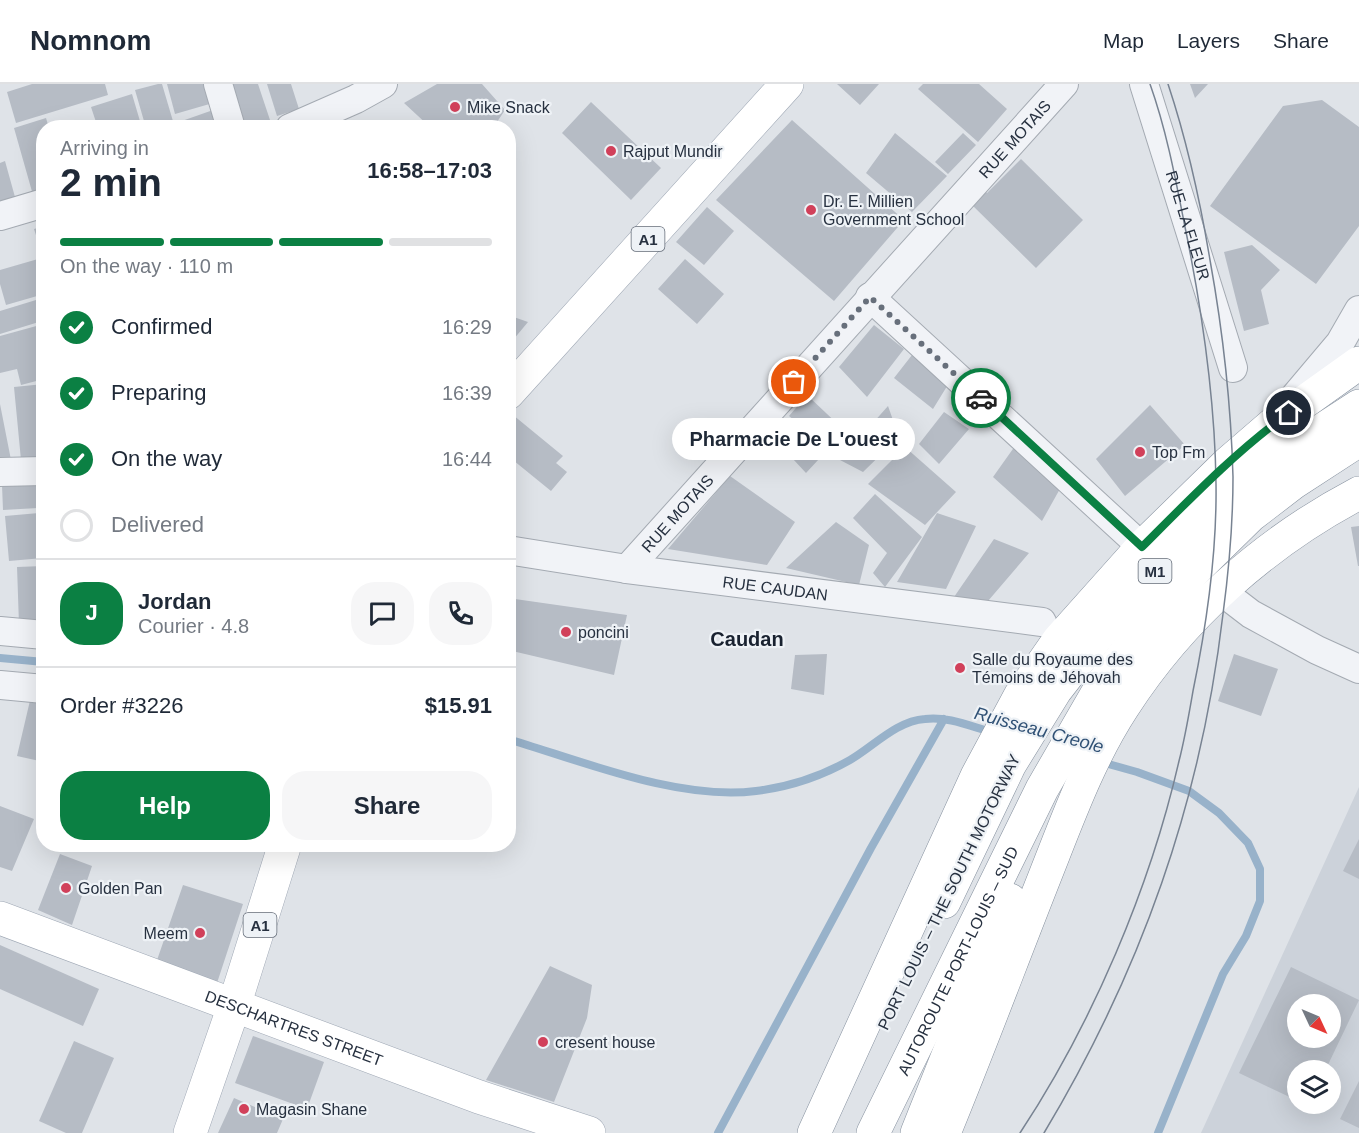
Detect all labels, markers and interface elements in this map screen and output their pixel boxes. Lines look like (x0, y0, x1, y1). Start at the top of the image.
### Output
text: Nomnom (30, 25, 151, 56)
text: Map (1103, 29, 1144, 52)
text: Layers (1177, 29, 1240, 52)
text: Share (1273, 29, 1329, 52)
street label: RUE MOTAIS (975, 97, 1054, 181)
place label: Mike Snack (467, 99, 551, 116)
marker: Mike Snack (448, 100, 462, 114)
text: Arriving in (60, 137, 149, 159)
place label: Rajput Mundir (623, 143, 723, 160)
marker: Rajput Mundir (604, 144, 618, 158)
text: 16:58–17:03 (367, 158, 492, 183)
text: 2 min (60, 161, 162, 204)
street label: RUE LA FLEUR (1163, 168, 1213, 282)
place label: Dr. E. Millien Government School (823, 193, 964, 228)
marker: Dr. E. Millien Government School (804, 203, 818, 217)
road number: A1 (632, 227, 664, 251)
text: On the way · 110 m (60, 255, 233, 277)
icon: check (60, 311, 93, 344)
text: Confirmed (111, 314, 212, 339)
text: 16:29 (442, 316, 492, 338)
pin (768, 356, 819, 407)
icon: bag (777, 365, 810, 398)
courier (951, 368, 1011, 428)
icon: check (60, 377, 93, 410)
text: Preparing (111, 380, 206, 405)
text: 16:39 (442, 382, 492, 404)
icon: car (965, 382, 998, 415)
pin (1263, 387, 1314, 438)
icon: home (1272, 396, 1305, 429)
callout: Pharmacie De L'ouest (672, 418, 916, 460)
text: Pharmacie De L'ouest (689, 428, 898, 450)
icon: check (60, 443, 93, 476)
place label: Top Fm (1152, 444, 1205, 461)
marker: Top Fm (1133, 445, 1147, 459)
text: On the way (111, 446, 222, 471)
text: 16:44 (442, 448, 492, 470)
street label: RUE MOTAIS (638, 471, 716, 556)
text: Delivered (111, 512, 204, 537)
road number: M1 (1138, 559, 1172, 583)
street label: RUE CAUDAN (722, 573, 829, 603)
button: chat (351, 582, 414, 645)
button: phone (429, 582, 492, 645)
text: Jordan (138, 589, 211, 614)
text: J (85, 600, 98, 625)
text: Courier · 4.8 (138, 615, 249, 637)
place label: poncini (578, 624, 629, 641)
marker: poncini (559, 625, 573, 639)
district label: Caudan (710, 628, 784, 650)
place label: Salle du Royaume des Témoins de Jéhovah (972, 651, 1133, 686)
marker: Salle du Royaume des Témoins de Jéhovah (953, 661, 967, 675)
text: Order #3226 (60, 693, 184, 718)
text: $15.91 (425, 693, 492, 718)
water label: Ruisseau Creole (972, 703, 1106, 757)
street label: PORT LOUIS – THE SOUTH MOTORWAY (875, 751, 1023, 1033)
button: Help (60, 771, 270, 840)
button: Share (282, 771, 492, 840)
street label: AUTOROUTE PORT-LOUIS – SUD (894, 843, 1021, 1078)
place label: Golden Pan (78, 880, 163, 897)
marker: Golden Pan (59, 881, 73, 895)
road number: A1 (244, 913, 276, 937)
place label: Meem (144, 925, 188, 942)
marker: Meem (193, 926, 207, 940)
street label: DESCHARTRES STREET (203, 987, 385, 1069)
north arrow (1287, 994, 1341, 1048)
map controls (1287, 994, 1341, 1114)
place label: cresent house (555, 1034, 656, 1051)
marker: cresent house (536, 1035, 550, 1049)
button: layers (1287, 1060, 1341, 1114)
place label: Magasin Shane (256, 1101, 367, 1118)
marker: Magasin Shane (237, 1102, 251, 1116)

